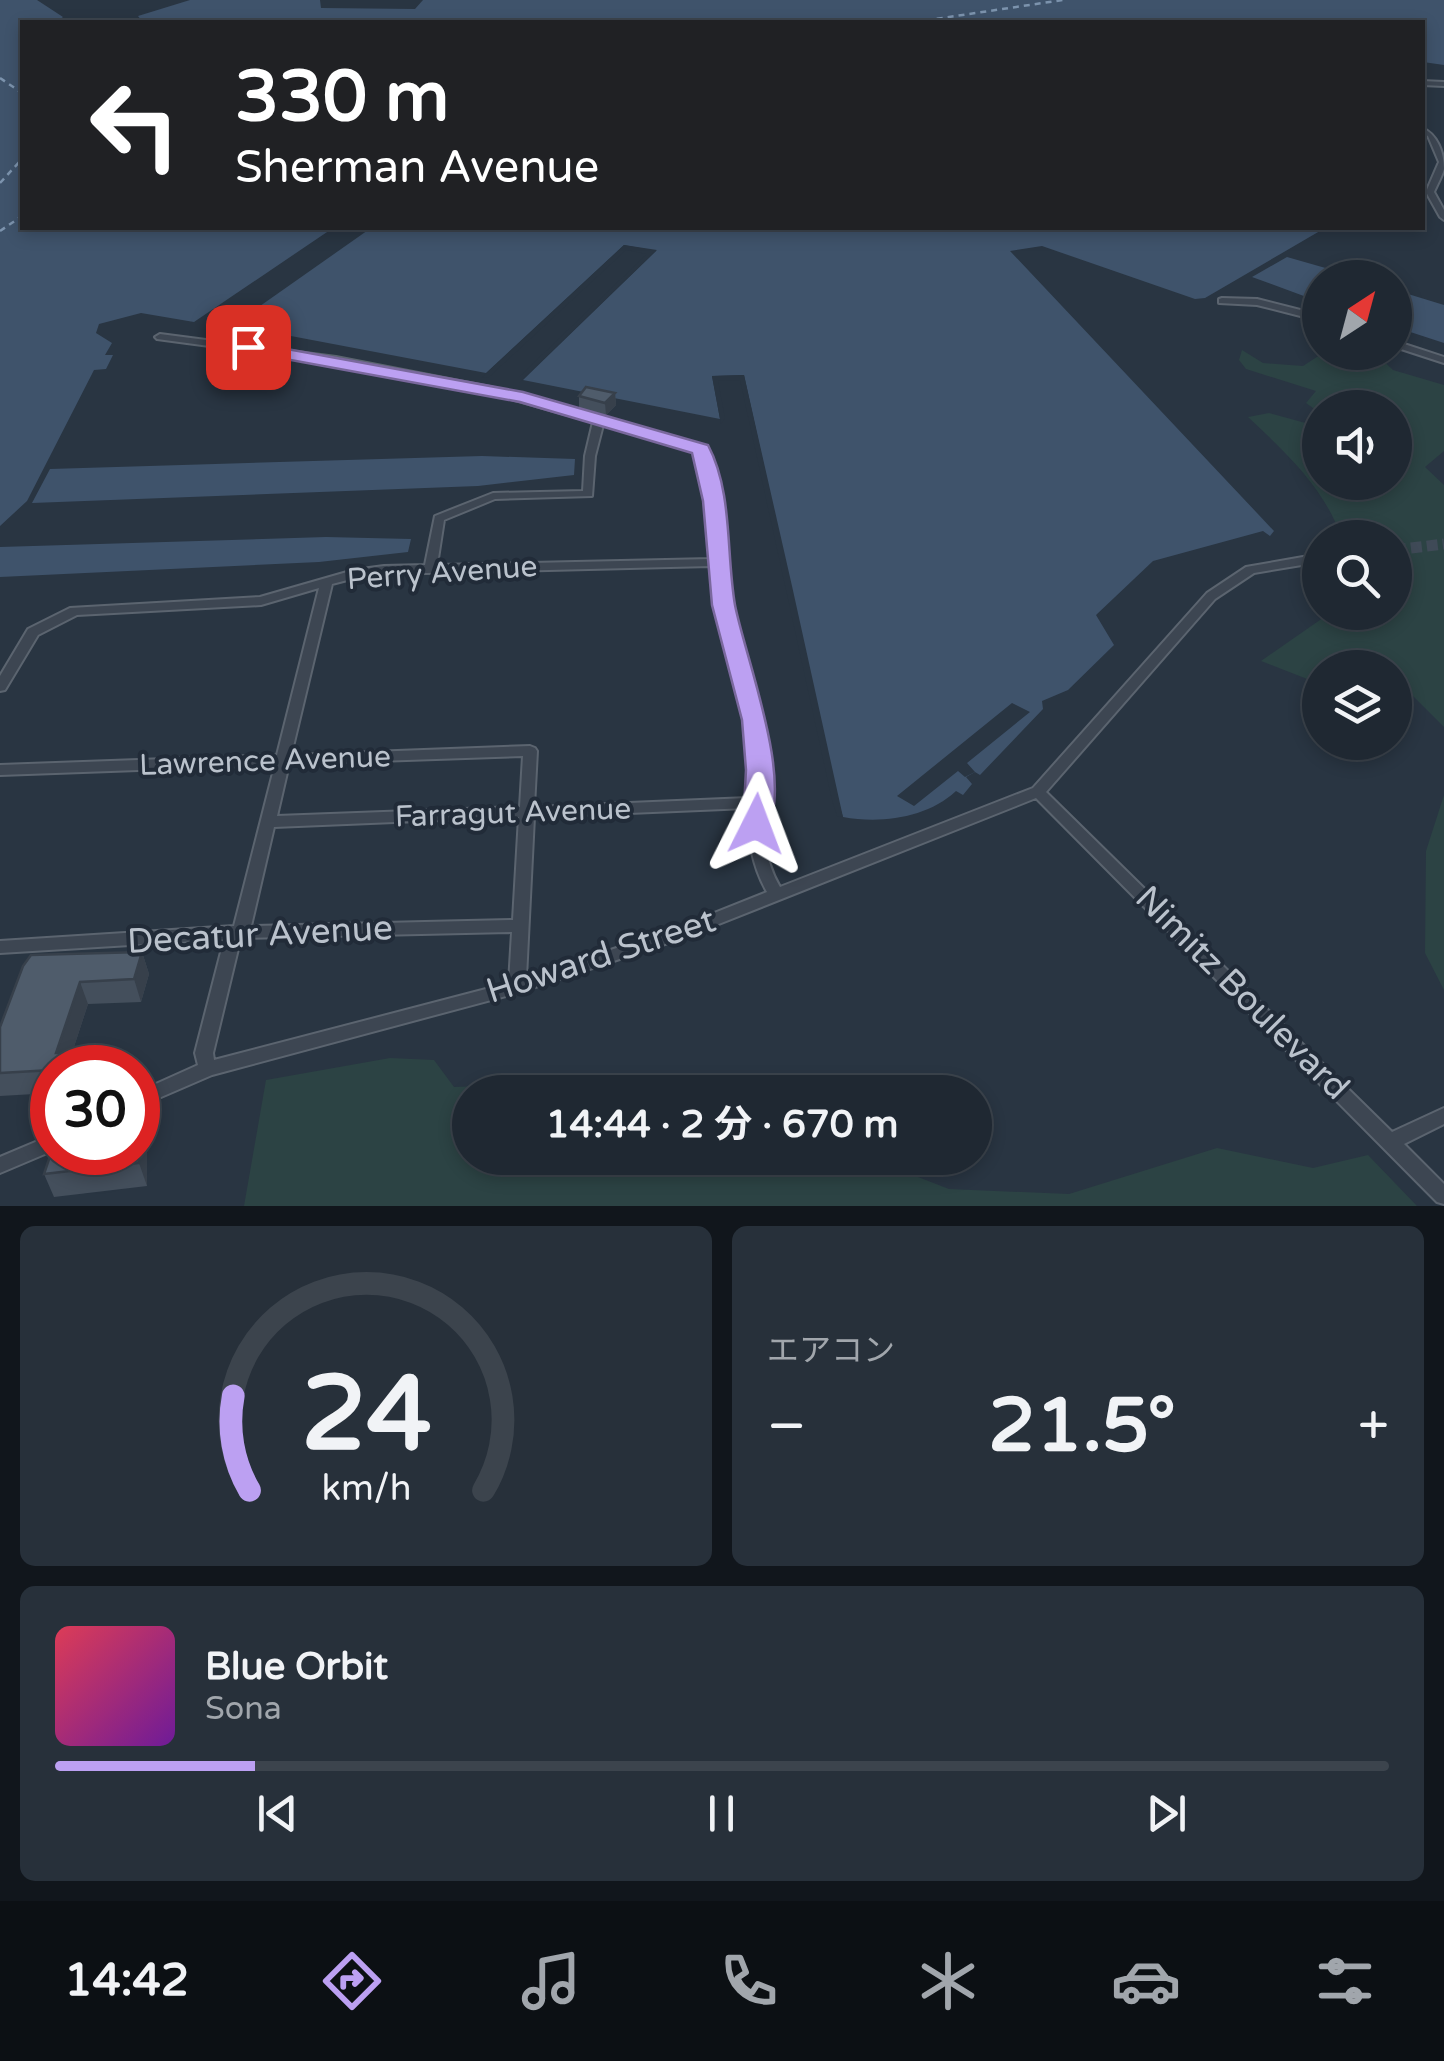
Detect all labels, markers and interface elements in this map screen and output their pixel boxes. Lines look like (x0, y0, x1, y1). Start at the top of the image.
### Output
text: 330 m (235, 56, 449, 140)
icon: left (70, 60, 200, 190)
text: Sherman Avenue (235, 141, 599, 195)
north arrow (1302, 260, 1412, 370)
map controls (1302, 260, 1412, 760)
pin (206, 305, 291, 390)
icon: arrive (221, 320, 276, 375)
button: sound (1302, 390, 1412, 500)
button: search (1302, 520, 1412, 630)
street label: Perry Avenue (345, 548, 539, 598)
button: layers (1302, 650, 1412, 760)
street label: Lawrence Avenue (138, 738, 392, 784)
position arrow (704, 772, 808, 876)
street label: Farragut Avenue (394, 790, 632, 836)
street label: Nimitz Boulevard (1126, 877, 1358, 1109)
street label: Howard Street (481, 899, 721, 1013)
street label: Decatur Avenue (126, 907, 394, 963)
speed limit sign: 30 (30, 1045, 160, 1175)
text: 14:44 · 2 分 · 670 m (546, 1102, 898, 1148)
text: エアコン (767, 1332, 895, 1370)
text: 24 (301, 1353, 431, 1478)
text: 21.5° (988, 1381, 1176, 1471)
text: − (767, 1394, 806, 1460)
text: + (1358, 1394, 1389, 1460)
text: km/h (321, 1467, 411, 1510)
text: Blue Orbit (205, 1644, 388, 1690)
text: Sona (205, 1690, 282, 1728)
icon: previous (250, 1786, 305, 1841)
icon: pause (694, 1786, 749, 1841)
icon: next (1139, 1786, 1194, 1841)
icon: directions (317, 1946, 387, 2016)
icon: music (516, 1946, 586, 2016)
icon: phone (714, 1946, 784, 2016)
icon: climate (913, 1946, 983, 2016)
icon: car (1111, 1946, 1181, 2016)
icon: filters (1310, 1946, 1380, 2016)
text: 14:42 (64, 1954, 189, 2008)

